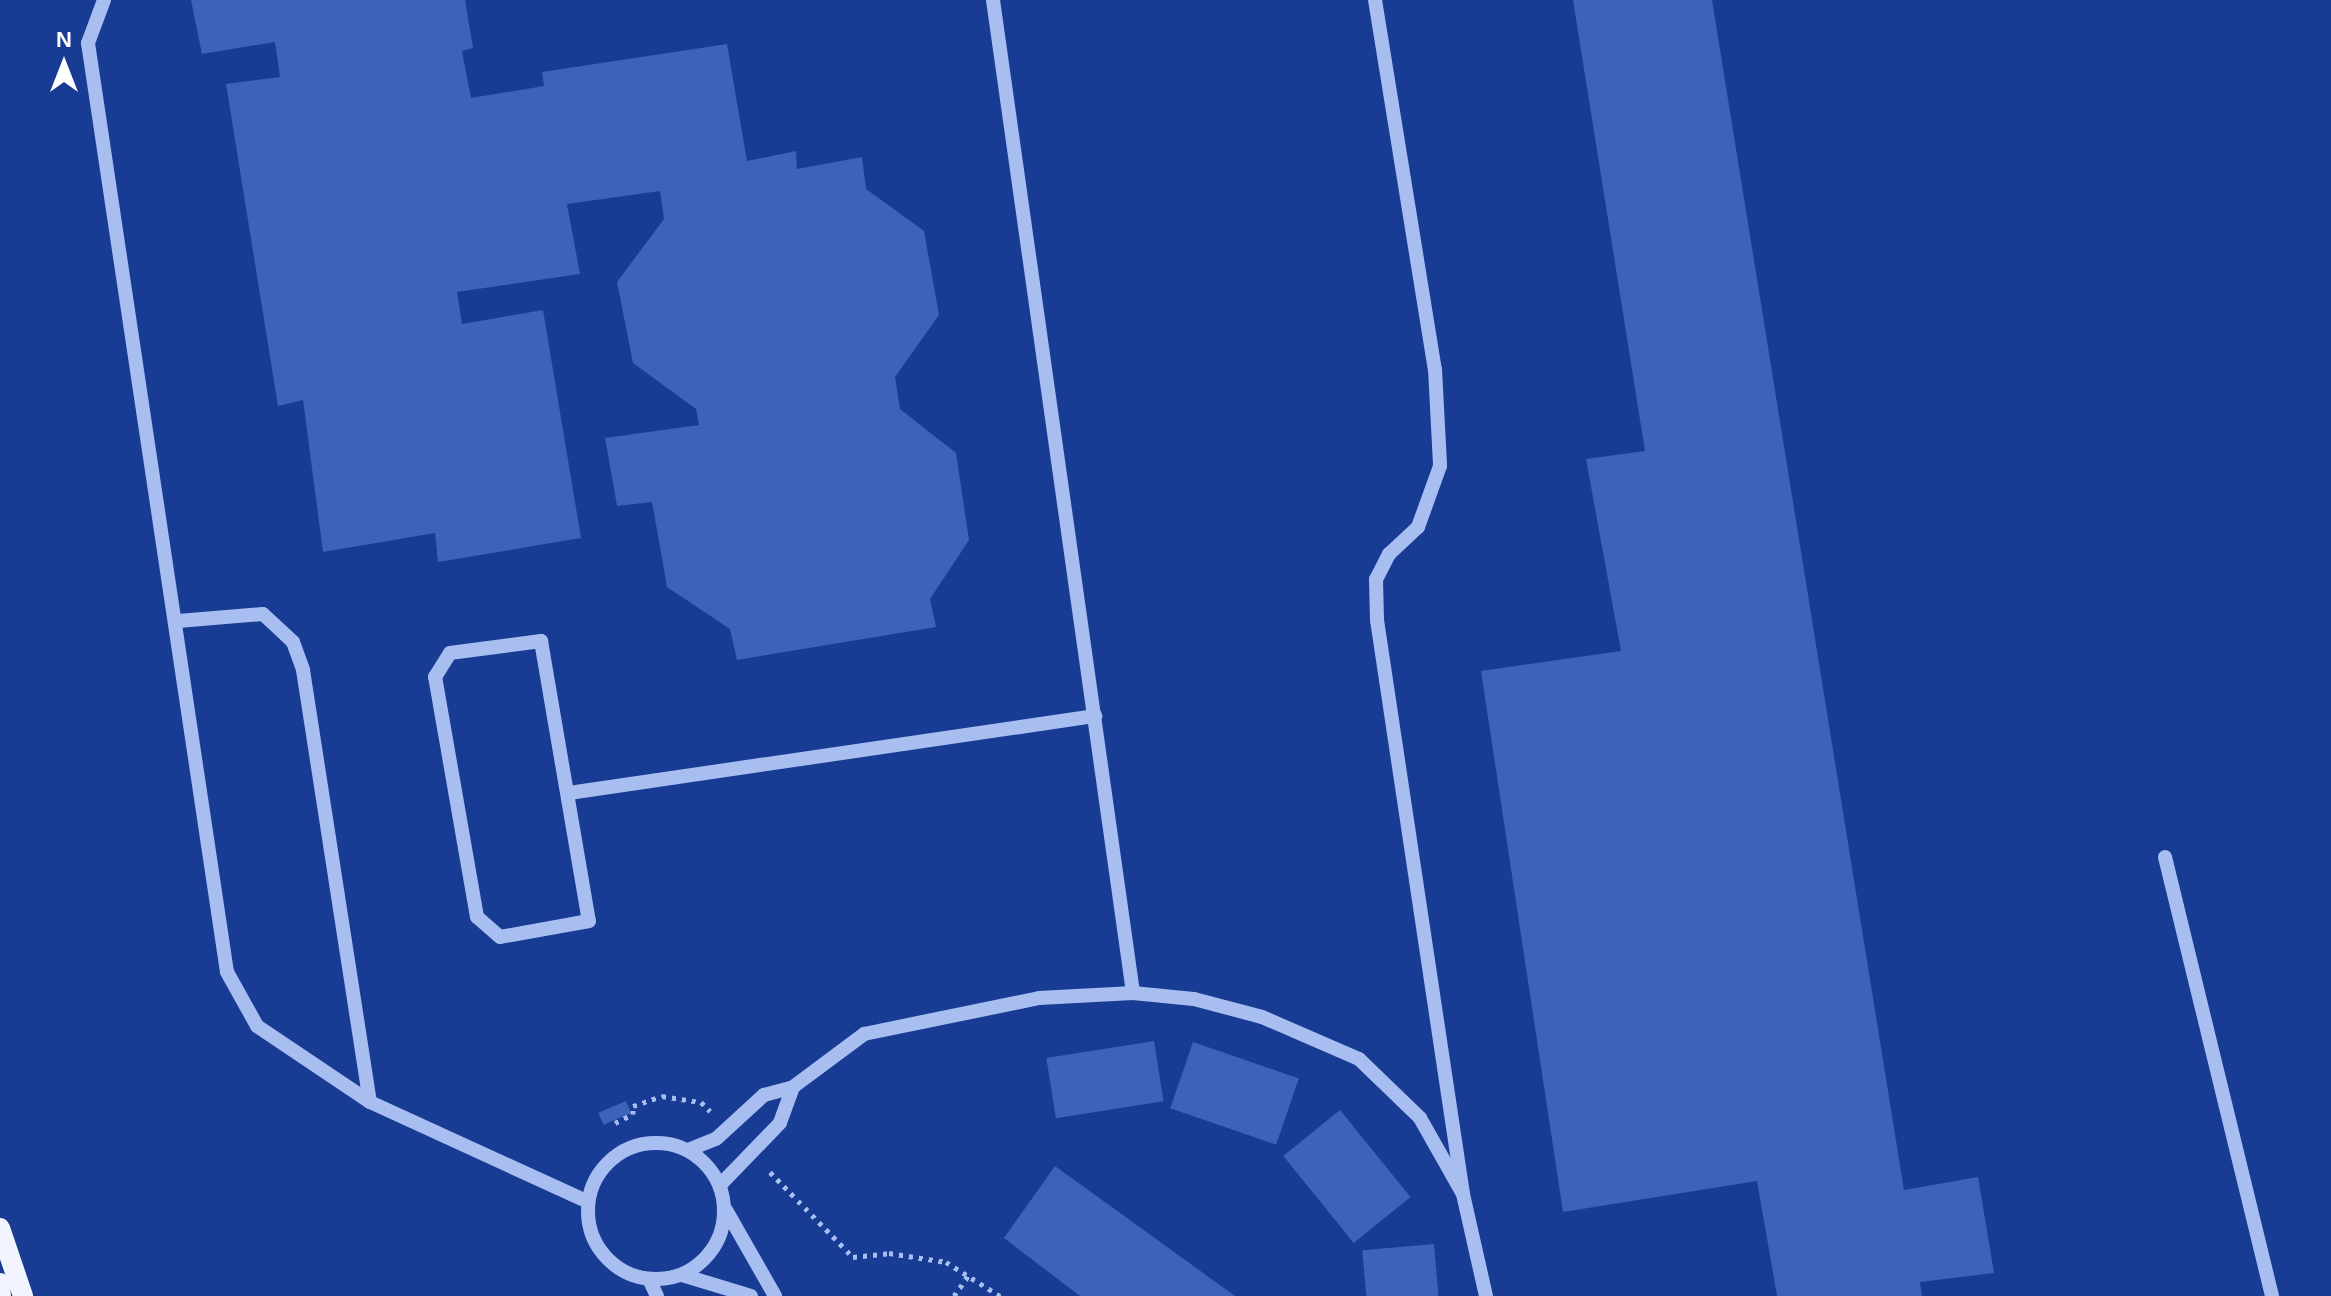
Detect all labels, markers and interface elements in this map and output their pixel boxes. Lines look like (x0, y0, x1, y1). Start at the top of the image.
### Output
north arrow (24, 24, 104, 104)
text: N (56, 27, 72, 52)

